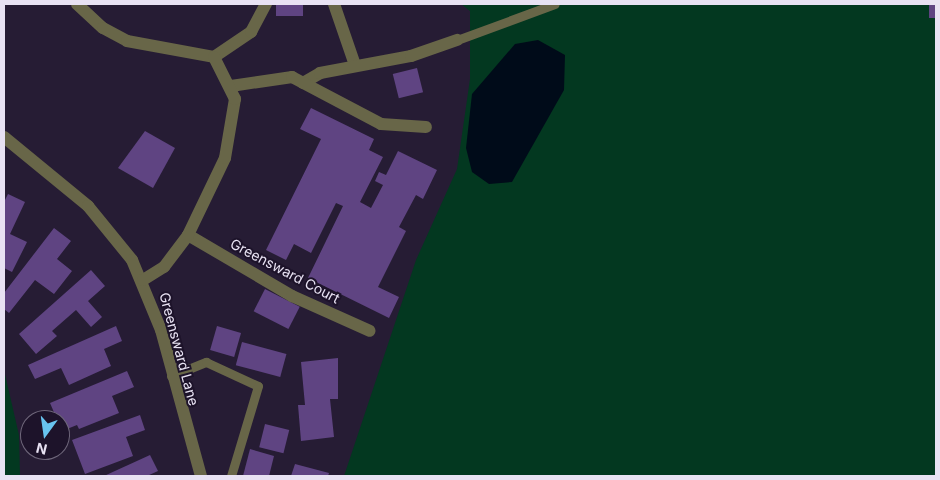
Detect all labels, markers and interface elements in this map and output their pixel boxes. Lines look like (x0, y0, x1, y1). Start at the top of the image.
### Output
street label: Greensward Court (228, 235, 342, 307)
street label: Greensward Lane (156, 291, 202, 407)
north arrow (20, 410, 70, 460)
text: N (34, 440, 49, 459)

